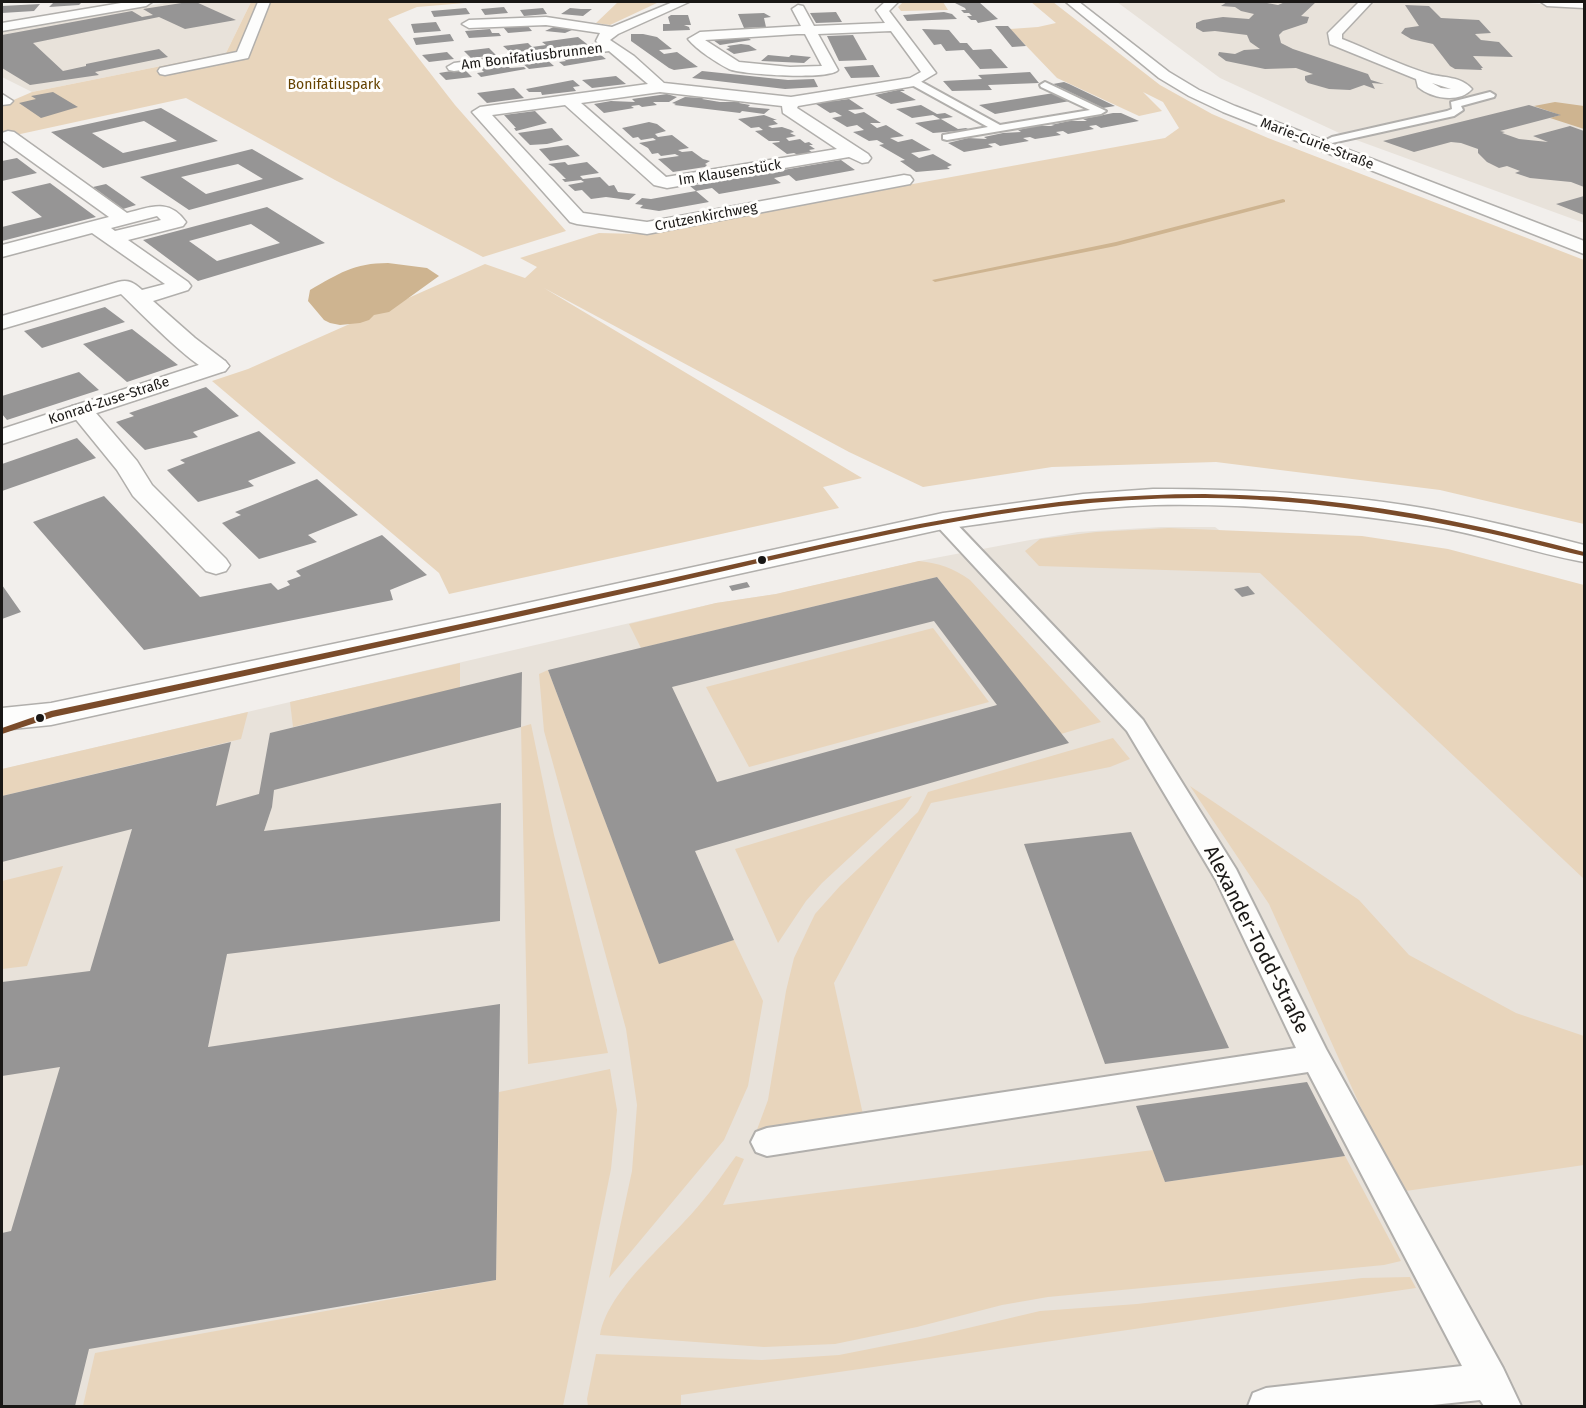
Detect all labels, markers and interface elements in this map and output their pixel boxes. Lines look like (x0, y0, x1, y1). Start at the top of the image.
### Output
street label: Am Bonifatiusbrunnen (460, 40, 604, 74)
park label: Bonifatiuspark (288, 77, 380, 93)
street label: Marie-Curie-Straße (1258, 115, 1376, 173)
street label: Im Klausenstück (677, 157, 783, 189)
street label: Crutzenkirchweg (653, 199, 759, 235)
street label: Konrad-Zuse-Straße (46, 374, 172, 428)
unlabelled marker (756, 554, 768, 566)
unlabelled marker (34, 712, 46, 724)
street label: Alexander-Todd-Straße (1198, 842, 1314, 1038)

